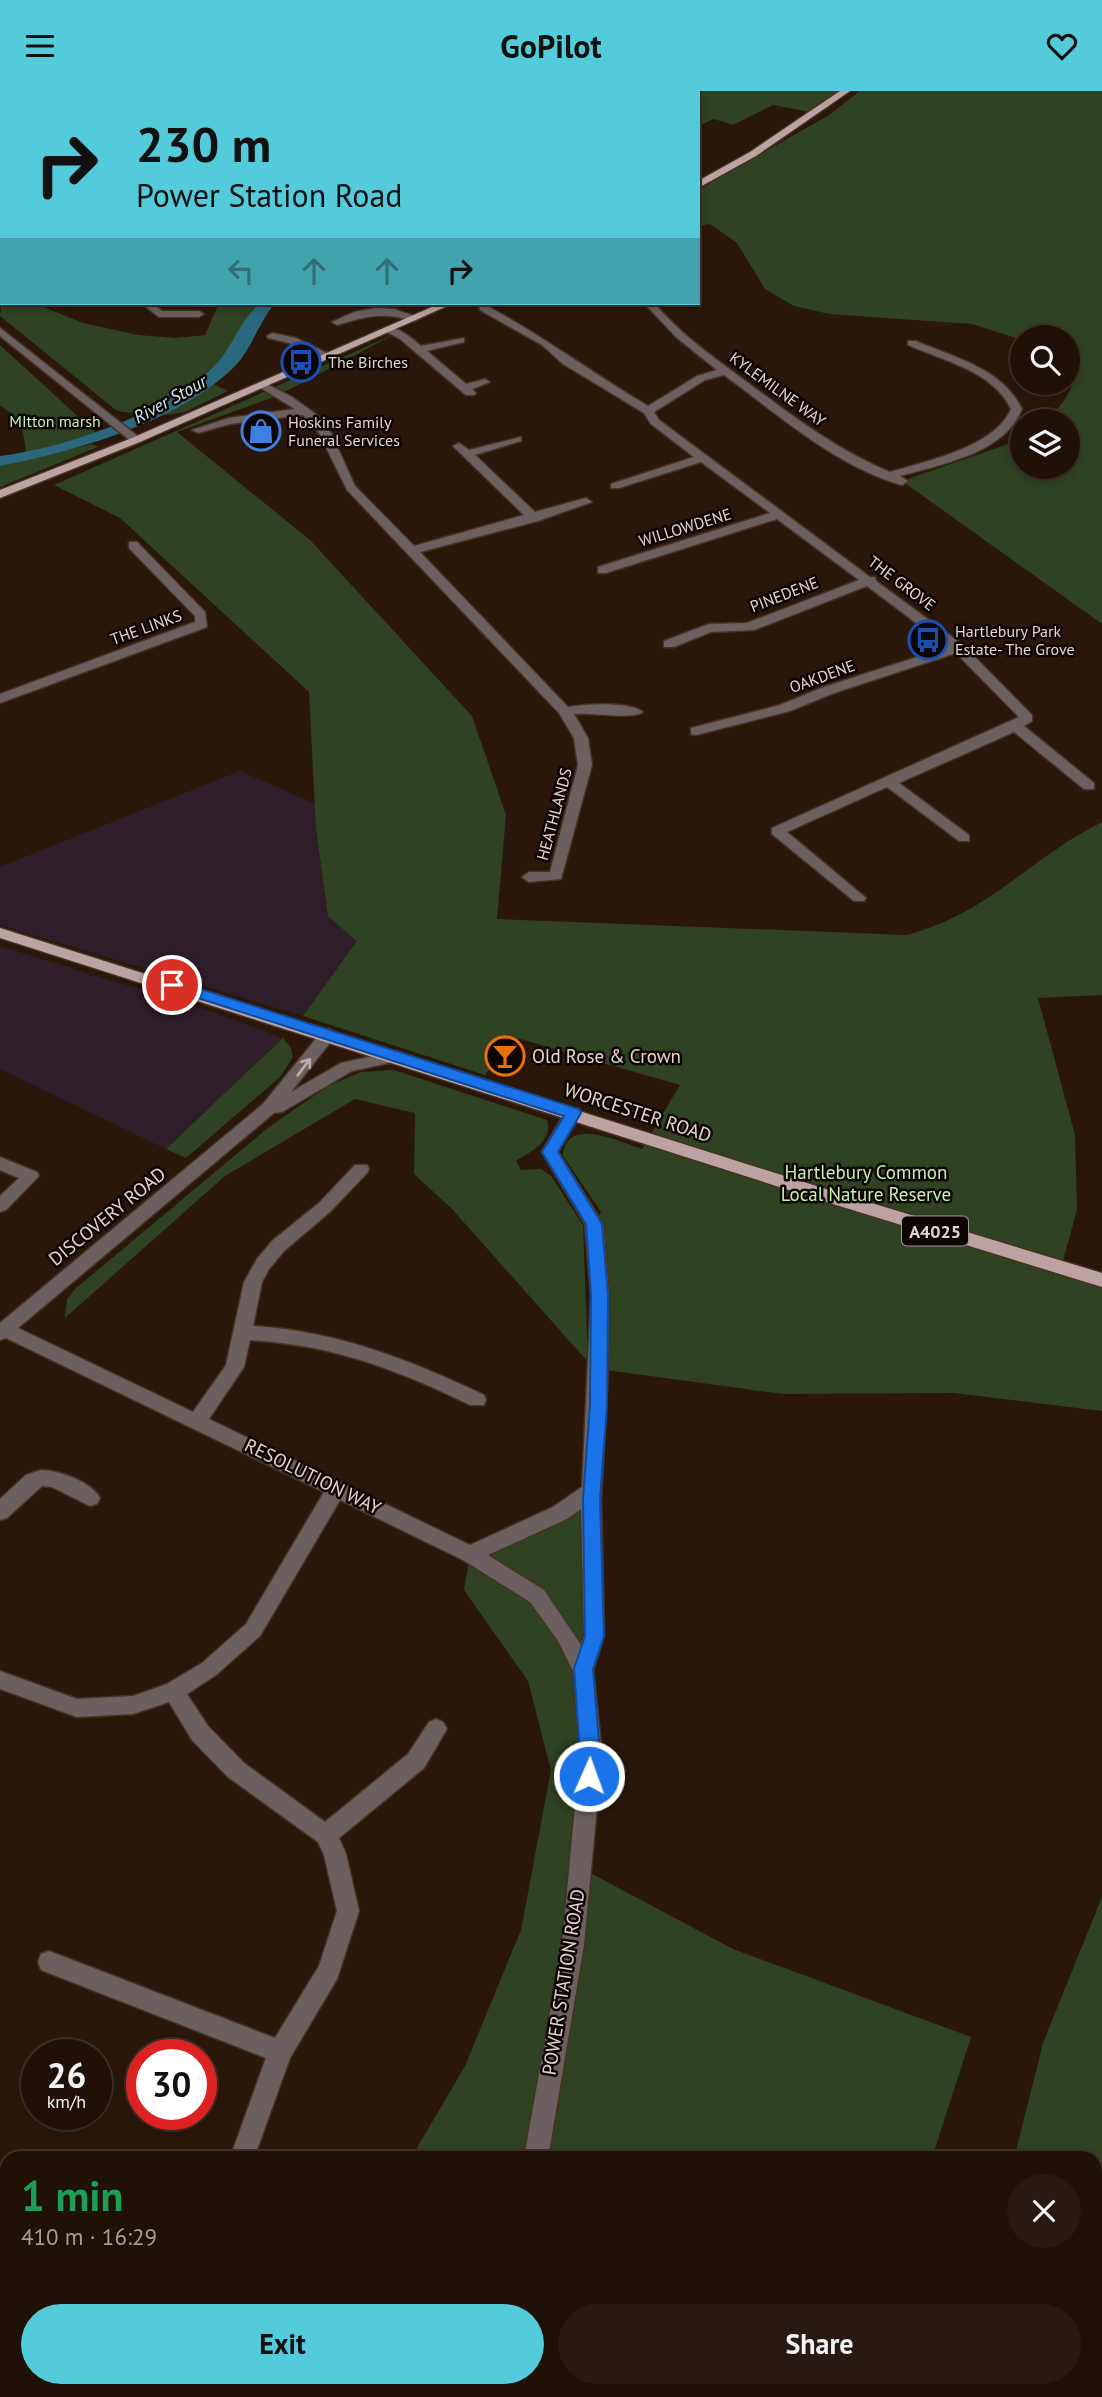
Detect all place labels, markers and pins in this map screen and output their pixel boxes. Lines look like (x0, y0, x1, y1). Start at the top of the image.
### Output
bus stop icon: The Birches (280, 341, 322, 383)
place label: The Birches (328, 352, 408, 372)
shop icon: Hoskins Family Funeral Services (240, 410, 282, 452)
place label: Hoskins Family Funeral Services (288, 412, 400, 450)
bus stop icon: Hartlebury Park Estate- The Grove (907, 619, 949, 661)
place label: Hartlebury Park Estate- The Grove (955, 621, 1075, 659)
pin (142, 955, 202, 1015)
bar icon: Old Rose & Crown (484, 1035, 526, 1077)
place label: Old Rose & Crown (532, 1044, 681, 1068)

